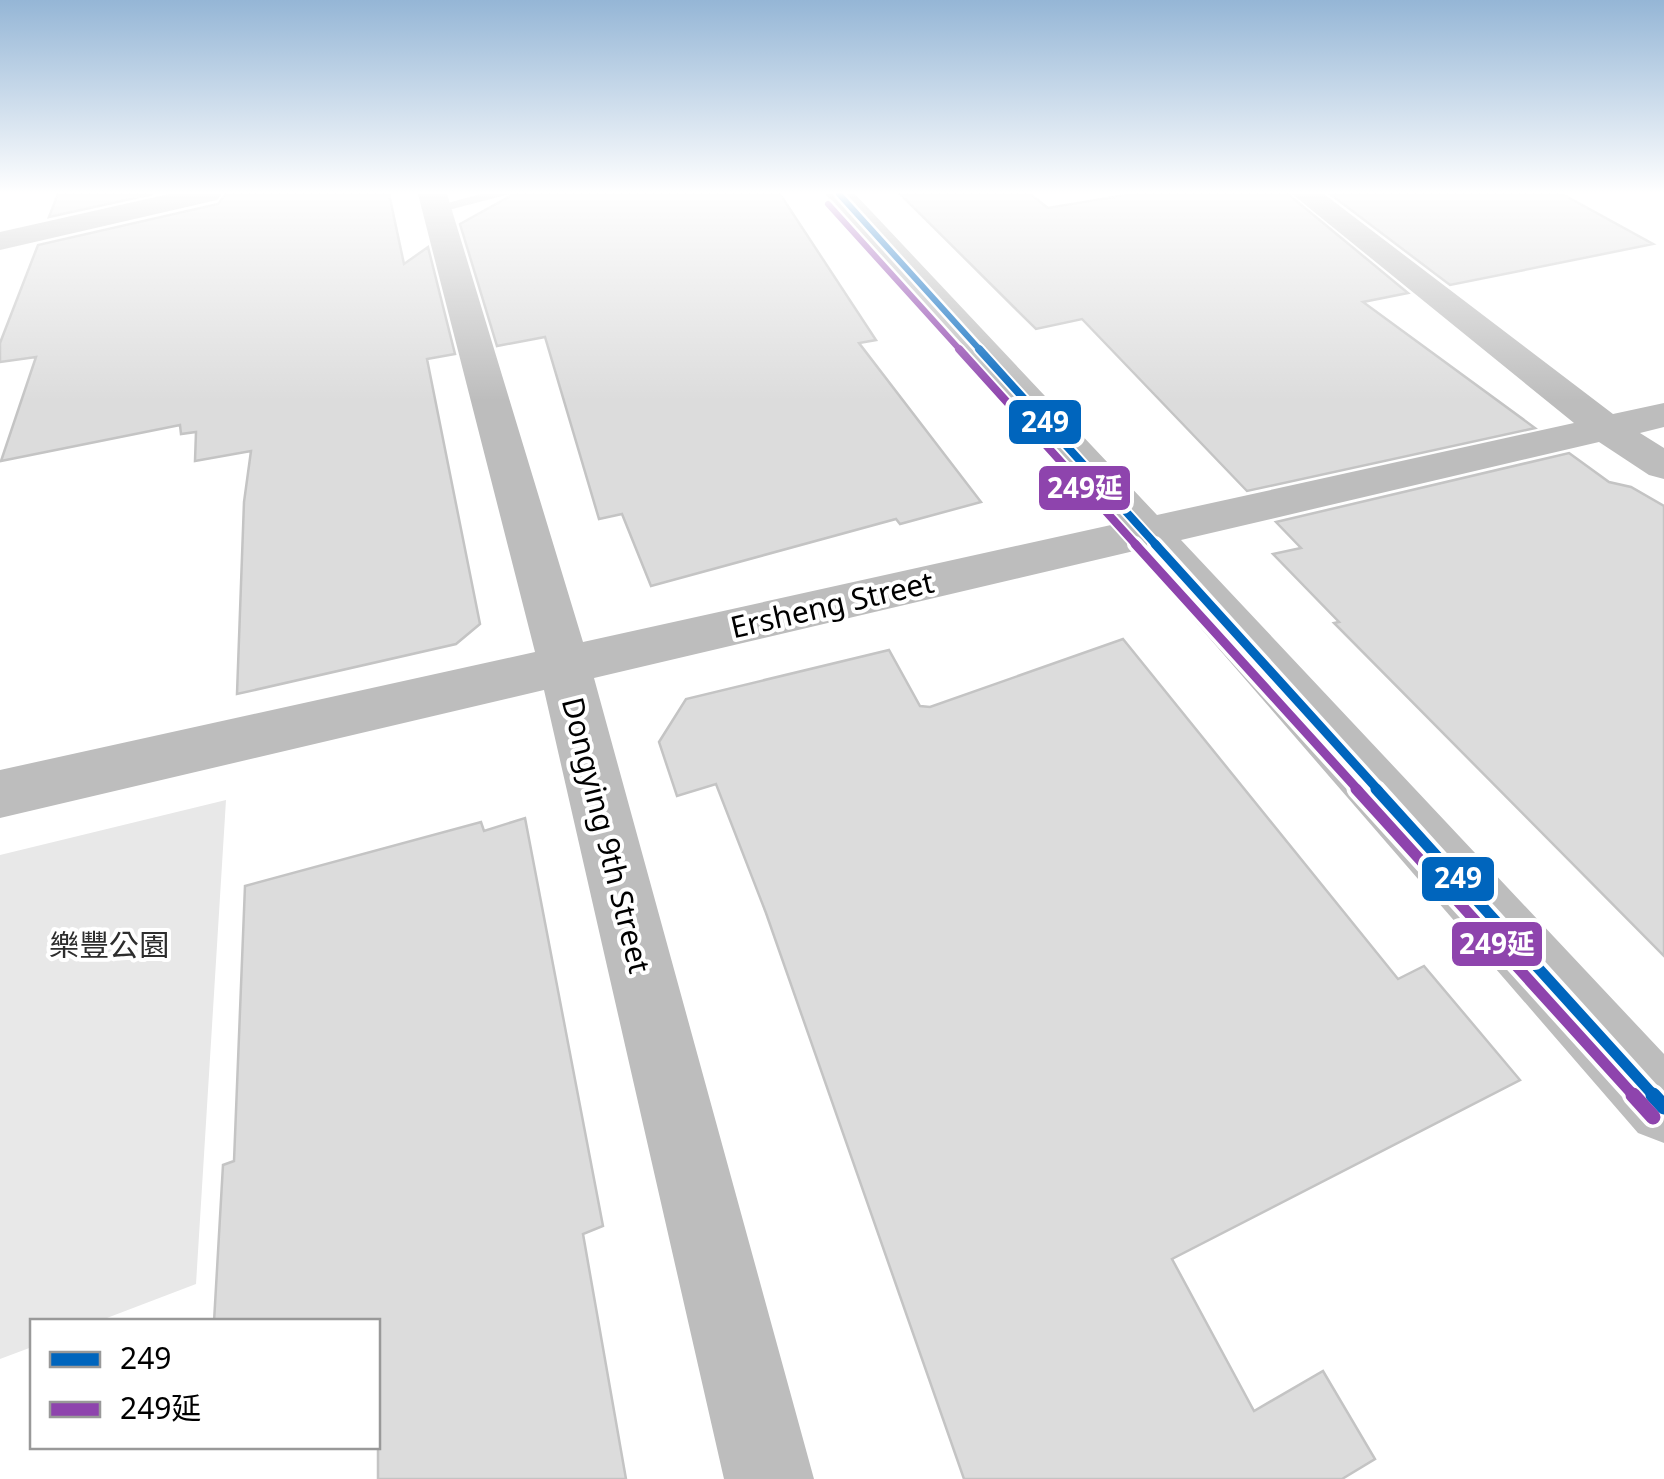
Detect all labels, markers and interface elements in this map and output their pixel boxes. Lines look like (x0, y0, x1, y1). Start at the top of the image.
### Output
line badge: 249 (1007, 398, 1083, 446)
text: 249 (1021, 402, 1069, 440)
line badge: 249延 (1037, 464, 1132, 512)
text: 249延 (1047, 468, 1123, 506)
street label: Ersheng Street (726, 561, 938, 647)
street label: Dongying 9th Street (553, 693, 661, 977)
line badge: 249 (1420, 855, 1496, 903)
text: 249 (1434, 858, 1482, 896)
line badge: 249延 (1450, 920, 1544, 968)
park label: 樂豐公園 (49, 924, 169, 965)
text: 249延 (1459, 924, 1535, 962)
legend (30, 1319, 380, 1449)
text: 249 (120, 1337, 171, 1378)
text: 249延 (120, 1387, 201, 1428)

